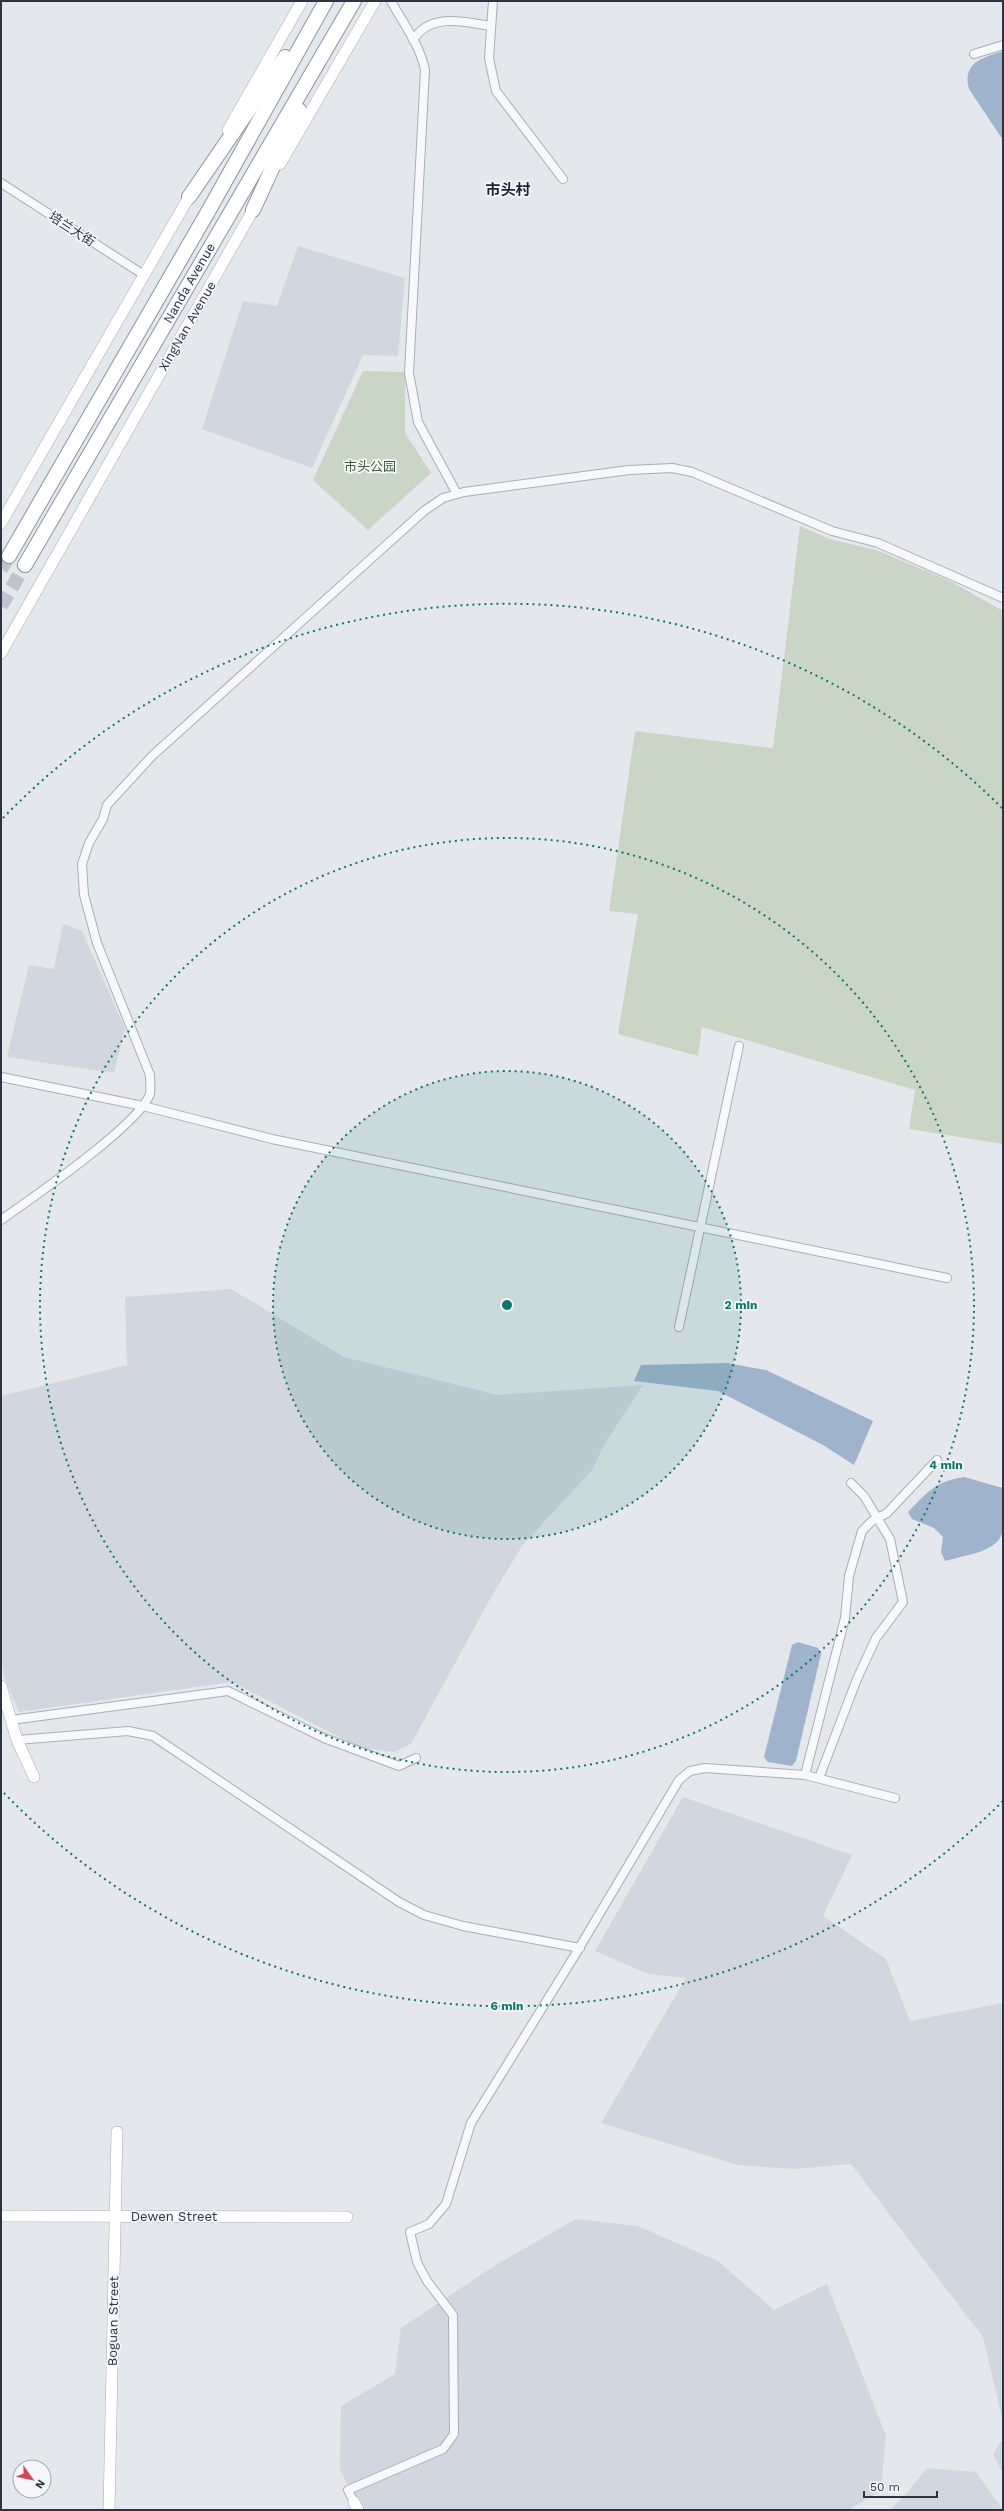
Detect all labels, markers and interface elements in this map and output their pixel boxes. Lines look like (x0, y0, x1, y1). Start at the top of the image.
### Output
district label: 市头村 (485, 181, 531, 199)
street label: 培兰大街 (46, 209, 98, 249)
street label: Nanda Avenue (160, 240, 218, 326)
street label: XingNan Avenue (155, 279, 219, 373)
park label: 市头公园 (344, 459, 396, 474)
centre of rings (500, 1298, 514, 1312)
text: 2 min (725, 1298, 757, 1312)
text: 4 min (929, 1458, 963, 1472)
text: 6 min (490, 1999, 524, 2013)
street label: Dewen Street (131, 2209, 218, 2224)
street label: Boguan Street (105, 2275, 121, 2366)
north arrow (12, 2459, 52, 2499)
scale bar (864, 2473, 937, 2499)
text: N (32, 2477, 48, 2491)
text: 50 m (870, 2480, 900, 2494)

